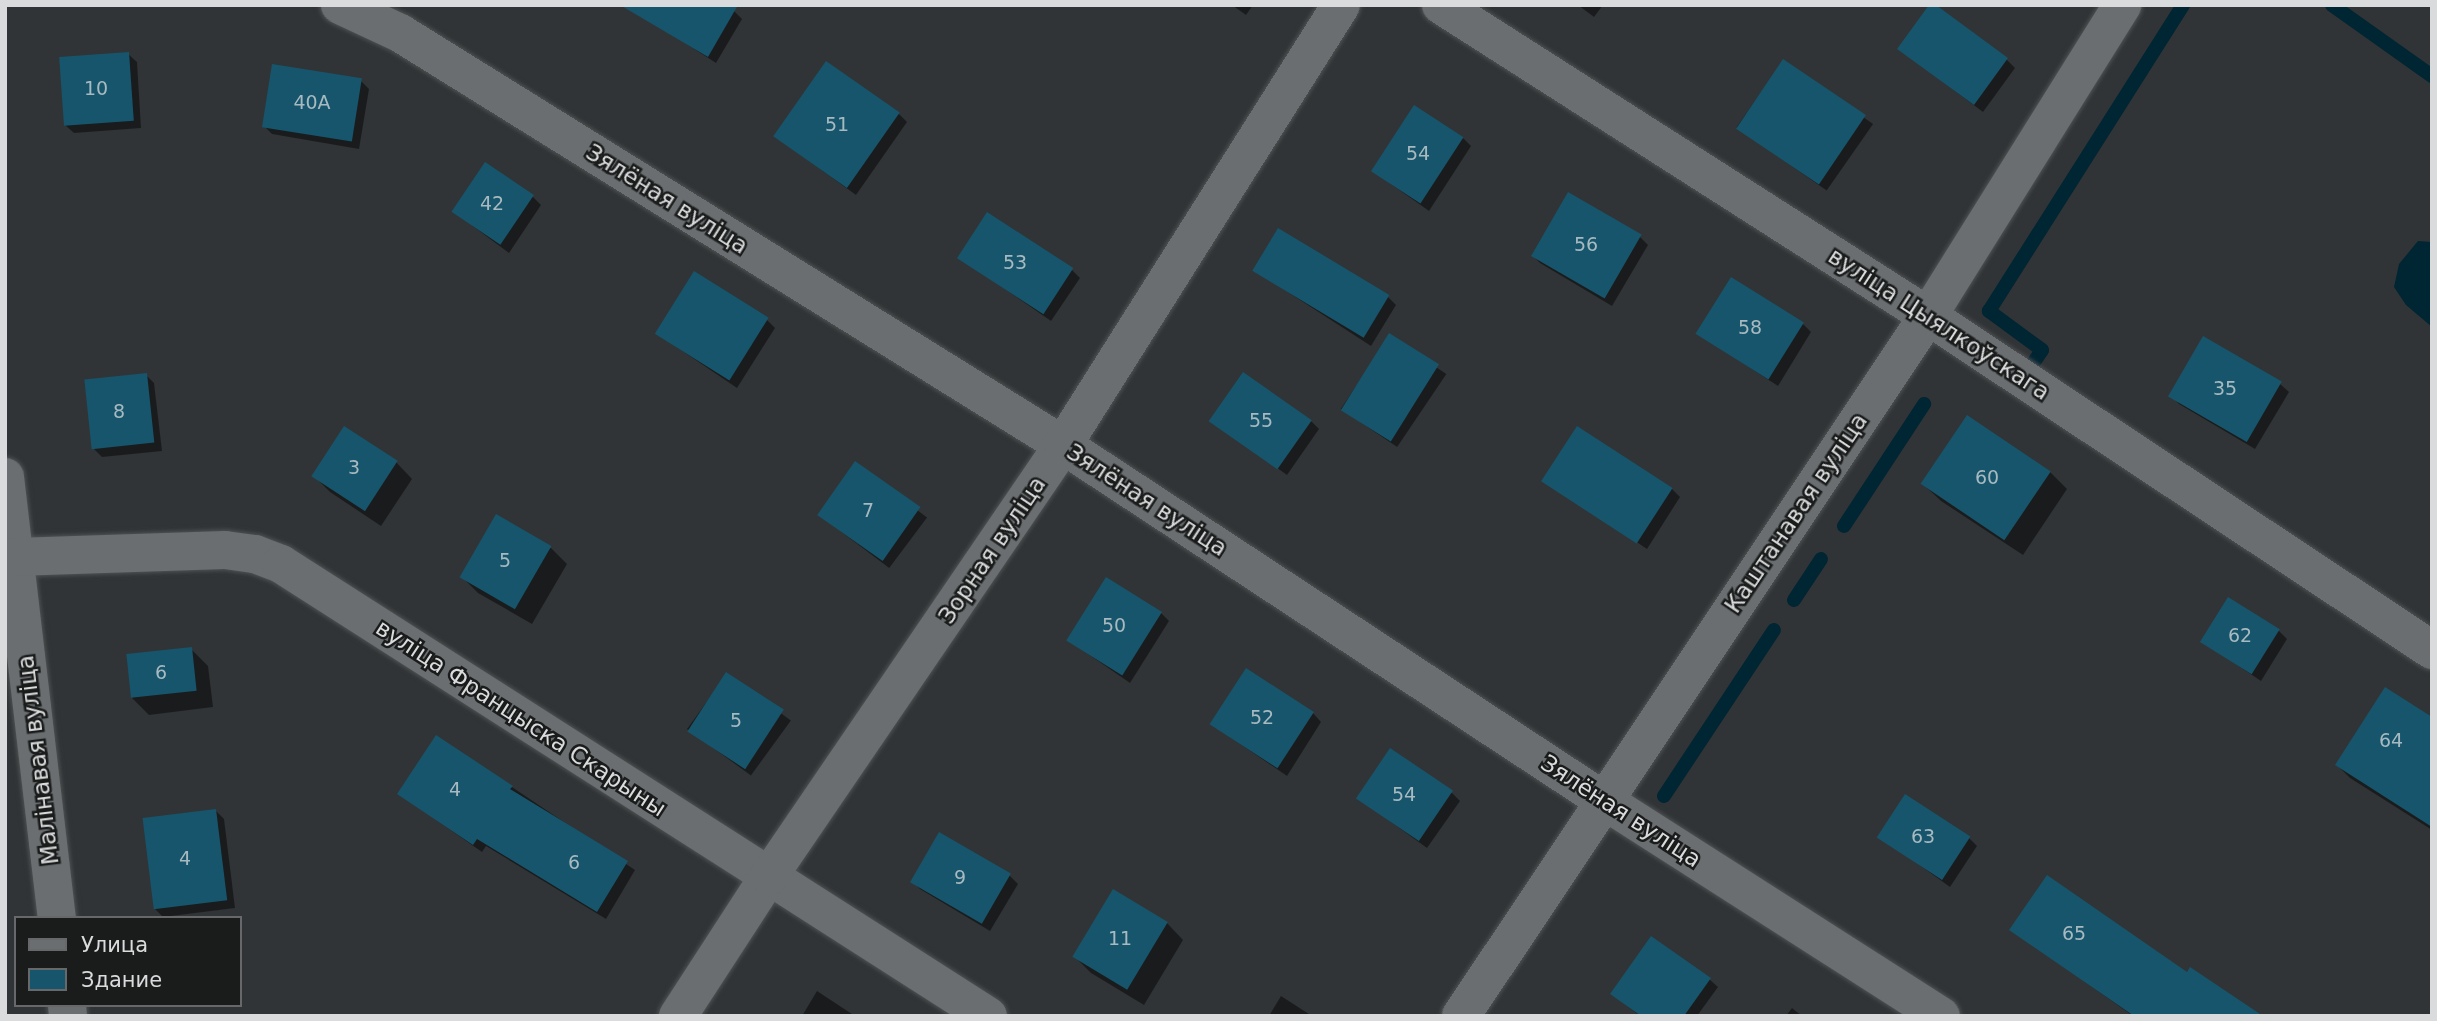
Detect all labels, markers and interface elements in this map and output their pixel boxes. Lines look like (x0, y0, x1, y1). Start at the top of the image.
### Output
house number: 10 (84, 78, 108, 100)
house number: 40А (293, 92, 331, 114)
house number: 51 (825, 114, 849, 136)
street label: Зялёная вуліца (581, 138, 753, 260)
house number: 54 (1406, 143, 1430, 165)
house number: 42 (480, 193, 504, 215)
house number: 56 (1574, 234, 1598, 256)
street label: вуліца Цыялкоўскага (1823, 242, 2055, 406)
house number: 53 (1003, 252, 1027, 274)
house number: 58 (1738, 317, 1762, 339)
house number: 35 (2213, 378, 2237, 400)
house number: 8 (113, 401, 125, 423)
street label: Каштанавая вуліца (1719, 408, 1873, 618)
house number: 55 (1249, 410, 1273, 432)
street label: Зялёная вуліца (1062, 438, 1232, 562)
house number: 3 (348, 457, 360, 479)
house number: 60 (1975, 467, 1999, 489)
street label: Зорная вуліца (933, 471, 1051, 629)
house number: 7 (862, 500, 874, 522)
house number: 5 (499, 550, 511, 572)
street label: вуліца Францыска Скарыны (371, 614, 671, 822)
house number: 50 (1102, 615, 1126, 637)
house number: 62 (2228, 625, 2252, 647)
street label: Малінавая вуліца (11, 654, 65, 866)
house number: 6 (155, 662, 167, 684)
house number: 52 (1250, 707, 1274, 729)
house number: 5 (730, 710, 742, 732)
house number: 64 (2379, 730, 2403, 752)
street label: Зялёная вуліца (1536, 749, 1706, 873)
house number: 4 (449, 779, 461, 801)
house number: 54 (1392, 784, 1416, 806)
house number: 63 (1911, 826, 1935, 848)
house number: 4 (179, 848, 191, 870)
house number: 6 (568, 852, 580, 874)
house number: 9 (954, 867, 966, 889)
legend (14, 916, 242, 1007)
house number: 65 (2062, 923, 2086, 945)
house number: 11 (1108, 928, 1132, 950)
text: Улица (81, 933, 148, 957)
text: Здание (81, 968, 162, 992)

